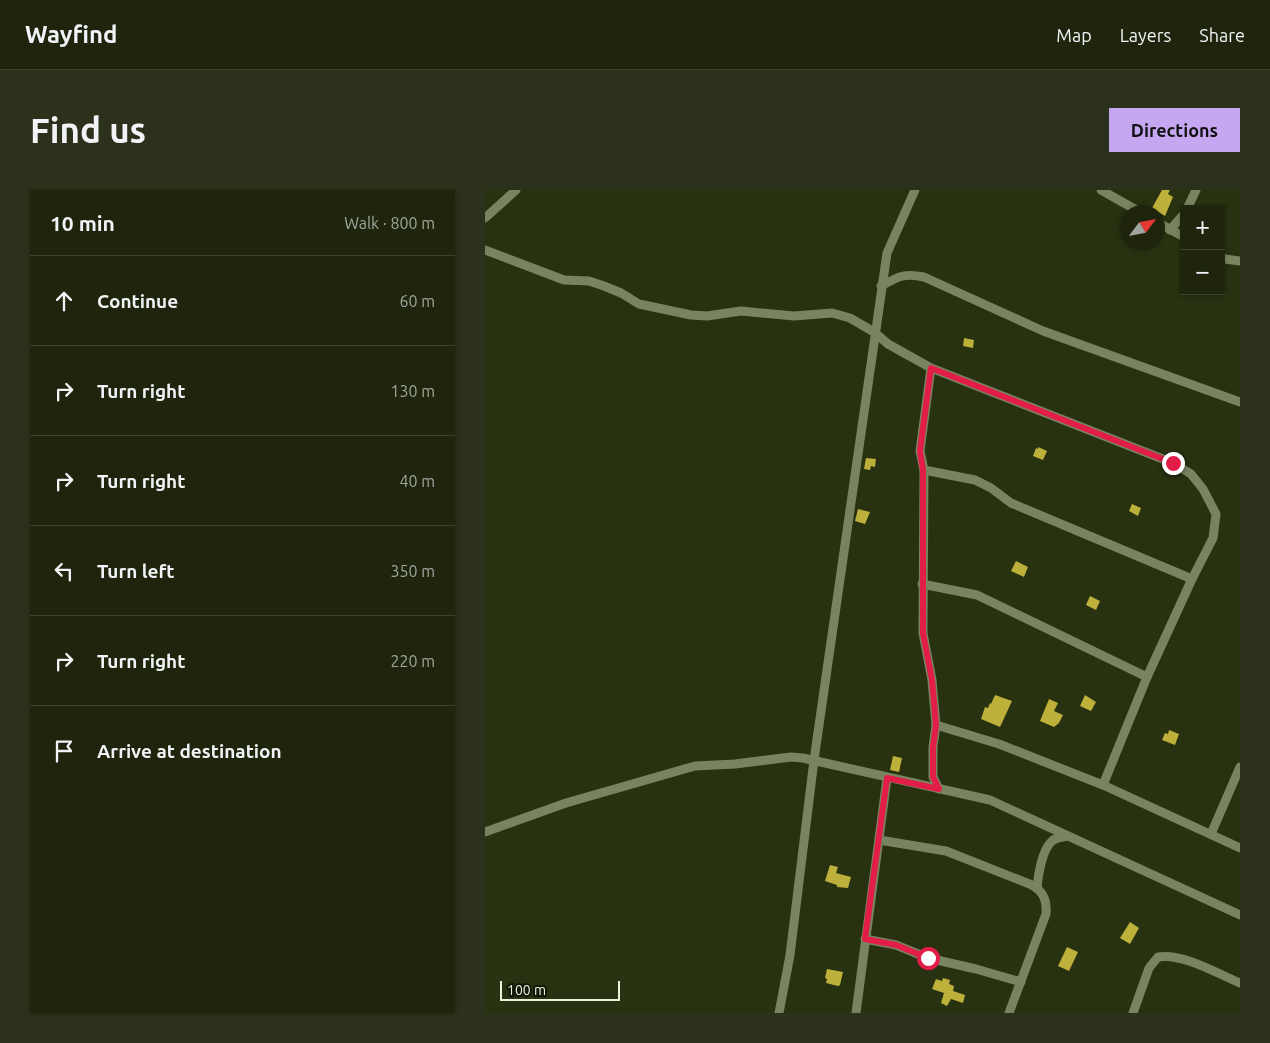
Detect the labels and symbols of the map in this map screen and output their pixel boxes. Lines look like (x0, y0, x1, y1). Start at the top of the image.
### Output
north arrow (1120, 205, 1165, 250)
route end (1162, 452, 1185, 475)
route start (917, 947, 940, 970)
scale bar (500, 978, 620, 1001)

